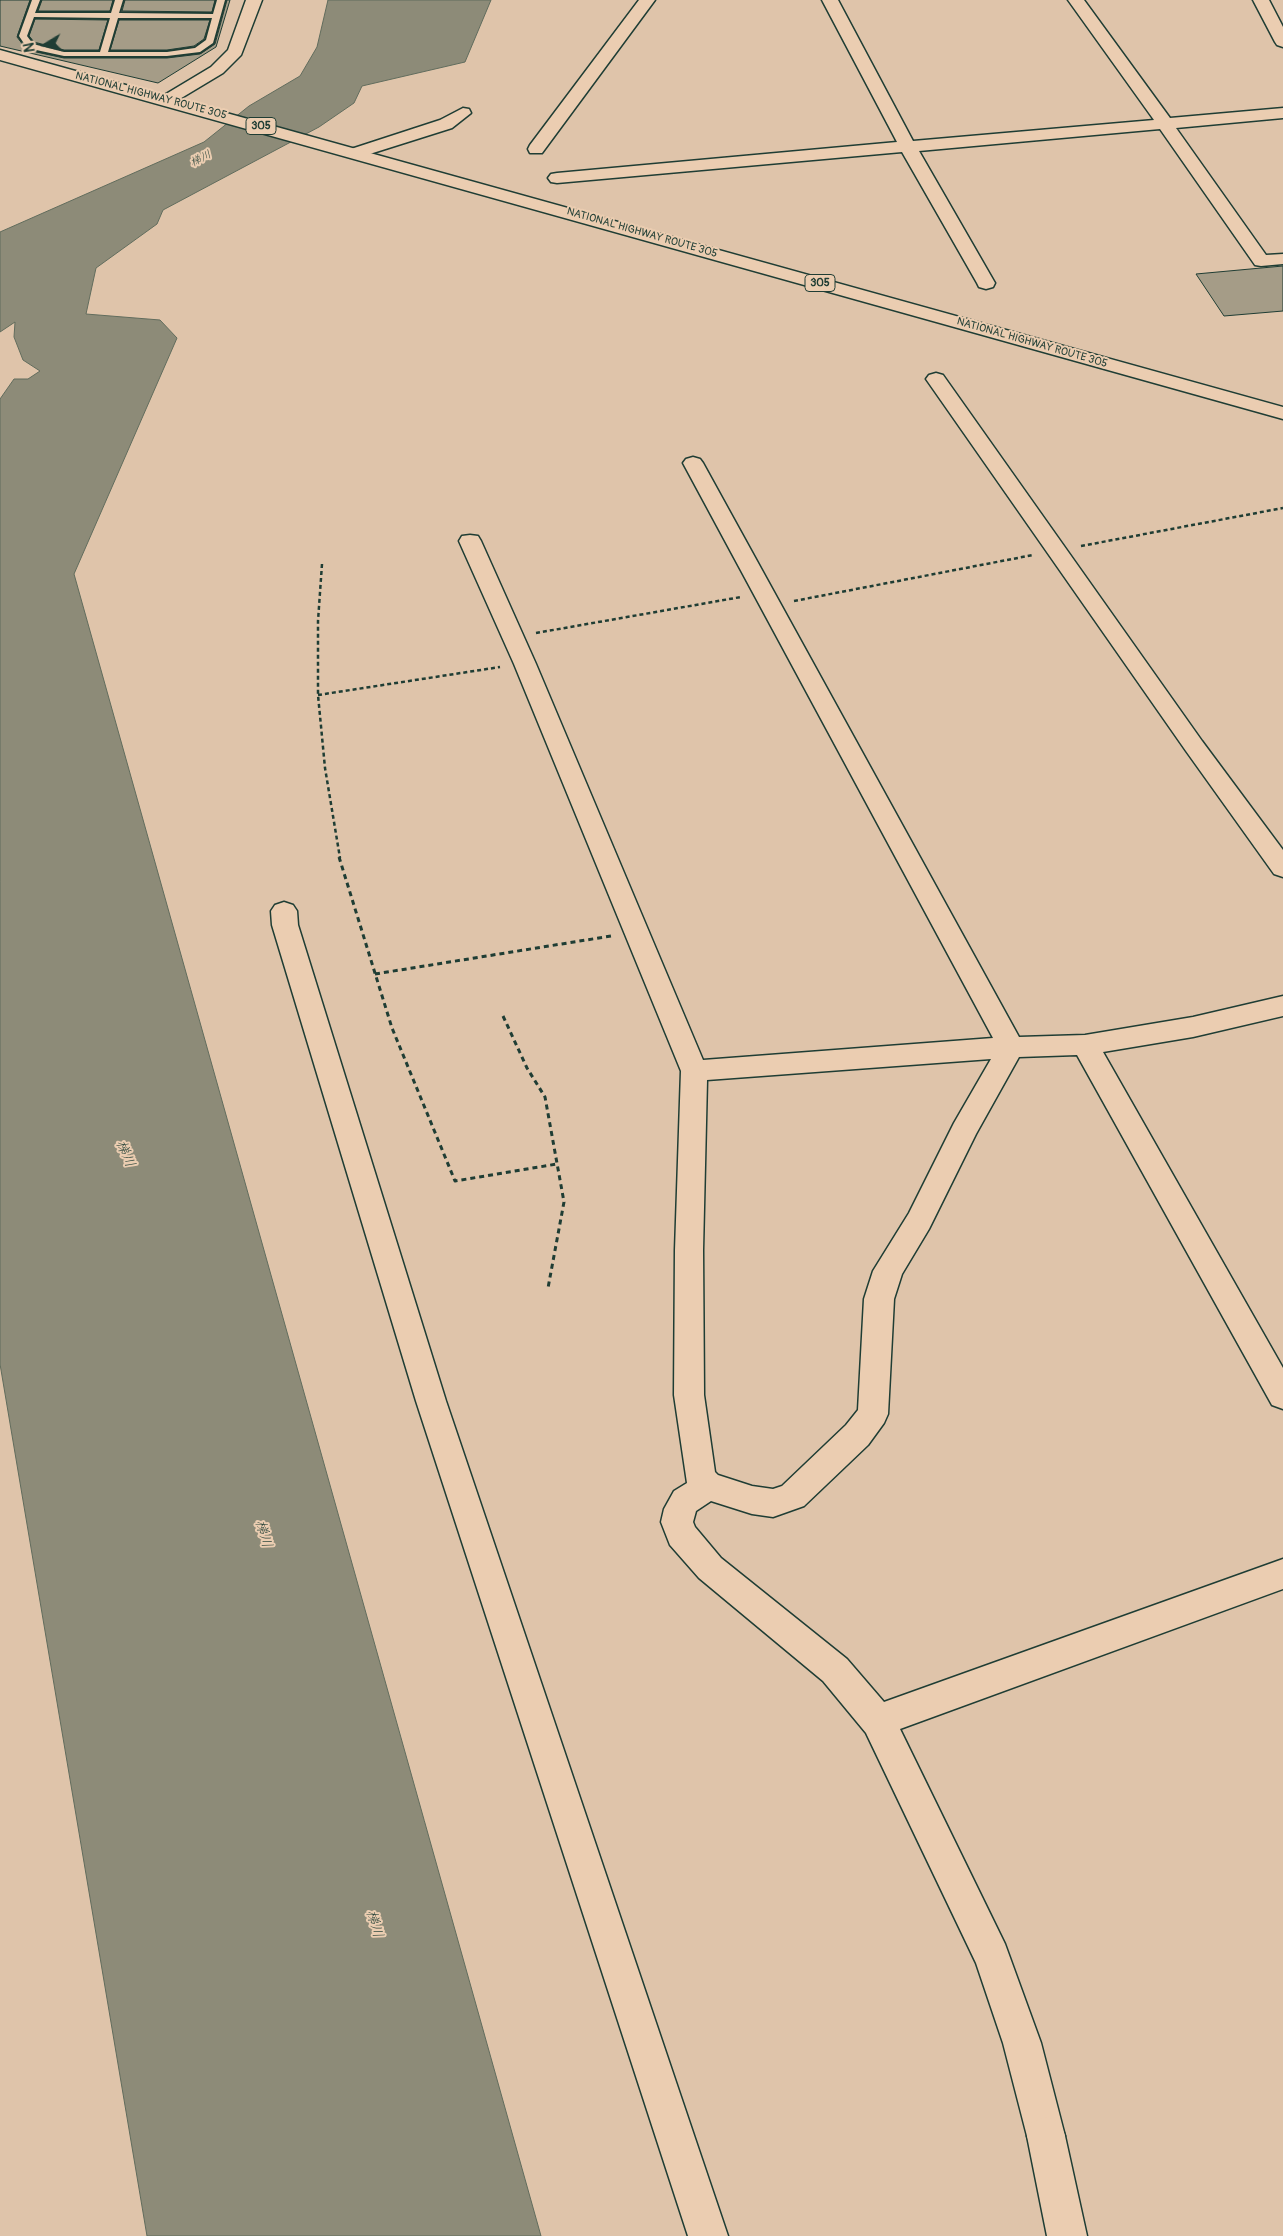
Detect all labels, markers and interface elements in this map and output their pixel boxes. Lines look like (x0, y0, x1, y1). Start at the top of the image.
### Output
north arrow (20, 20, 70, 70)
text: N (21, 41, 39, 53)
street label: NATIONAL HIGHWAY ROUTE 305 (74, 69, 228, 123)
road number: 305 (246, 118, 276, 134)
water label: 梯川 (188, 148, 214, 170)
street label: NATIONAL HIGHWAY ROUTE 305 (565, 205, 719, 261)
road number: 305 (805, 274, 835, 292)
street label: NATIONAL HIGHWAY ROUTE 305 (955, 315, 1109, 371)
water label: 梯川 (112, 1138, 138, 1170)
water label: 梯川 (251, 1518, 275, 1550)
water label: 梯川 (362, 1908, 386, 1940)

